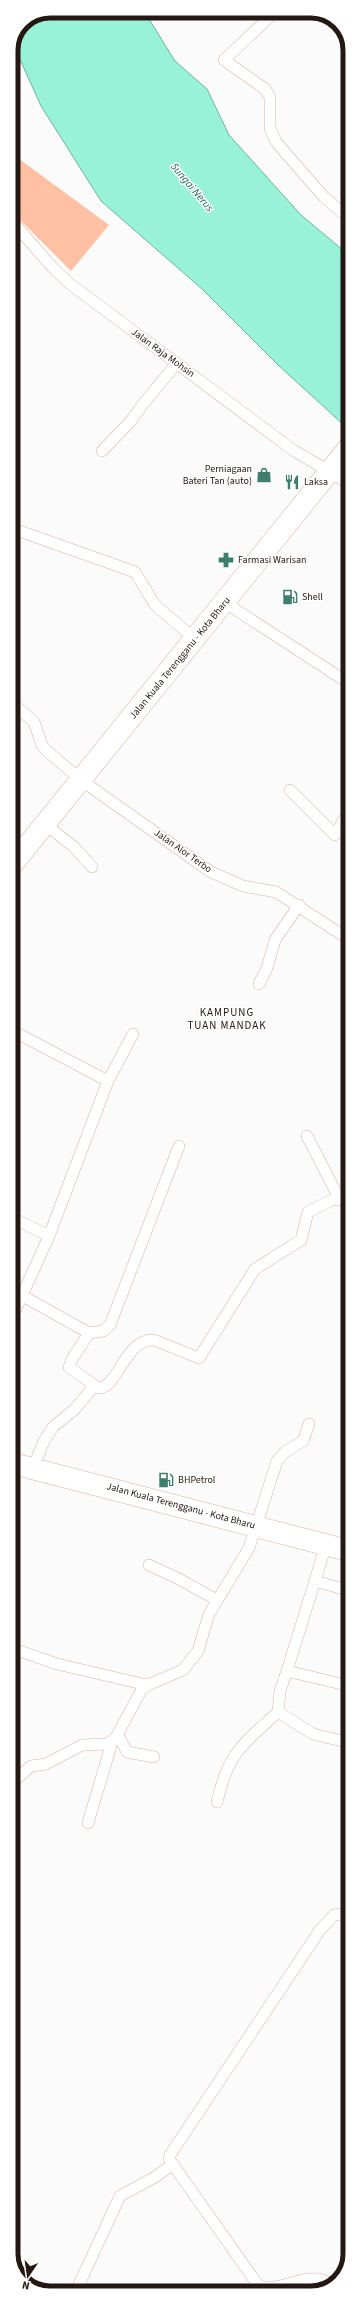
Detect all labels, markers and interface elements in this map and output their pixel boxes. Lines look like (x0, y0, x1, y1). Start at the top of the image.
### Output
water label: Sungai Nerus (167, 159, 217, 215)
street label: Jalan Raja Mohsin (128, 325, 198, 381)
place label: Perniagaan Bateri Tan (auto) (183, 462, 252, 488)
shop icon: Perniagaan Bateri Tan (auto) (255, 466, 273, 484)
restaurant icon: Laksa (283, 473, 301, 491)
place label: Laksa (304, 475, 328, 489)
pharmacy icon: Farmasi Warisan (217, 551, 235, 569)
place label: Farmasi Warisan (238, 553, 306, 567)
fuel station icon: Shell (281, 588, 299, 606)
place label: Shell (302, 590, 323, 604)
street label: Jalan Kuala Terengganu - Kota Bharu (126, 594, 234, 722)
street label: Jalan Alor Terbo (151, 826, 215, 876)
district label: KAMPUNG TUAN MANDAK (187, 1005, 267, 1033)
fuel station icon: BHPetrol (157, 1471, 175, 1489)
place label: BHPetrol (178, 1473, 216, 1487)
street label: Jalan Kuala Terengganu - Kota Bharu (105, 1479, 257, 1533)
north arrow (8, 2256, 48, 2296)
text: N (21, 2277, 31, 2293)

